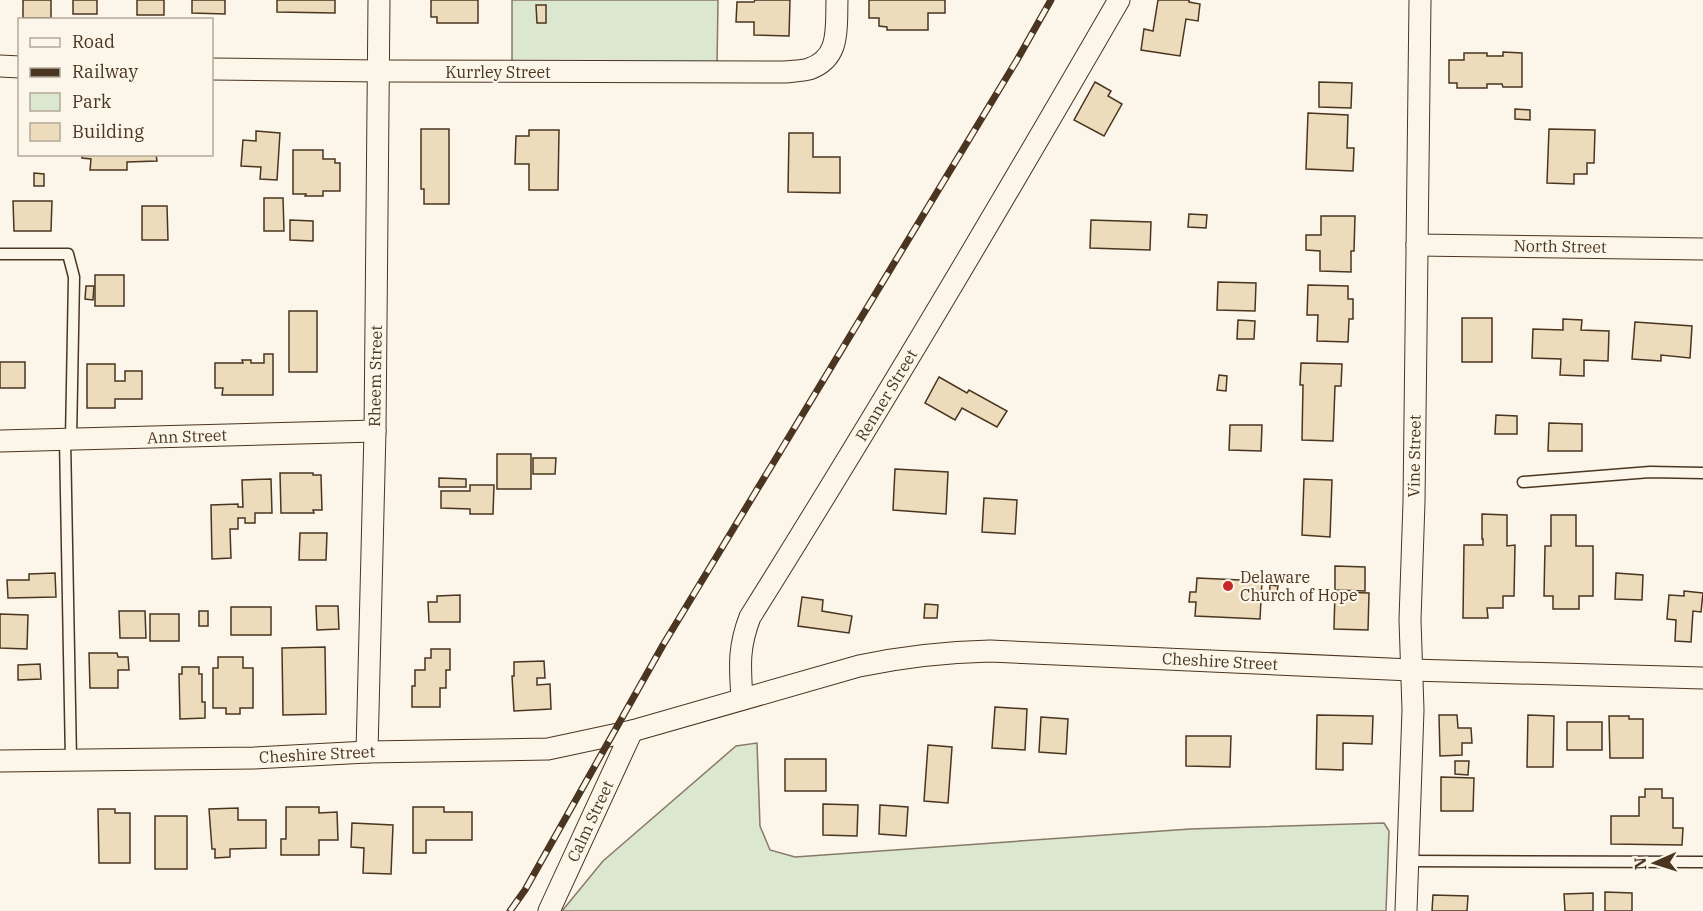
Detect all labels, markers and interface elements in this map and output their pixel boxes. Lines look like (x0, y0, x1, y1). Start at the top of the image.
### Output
legend (18, 18, 213, 156)
text: Road (72, 30, 115, 53)
text: Railway (72, 60, 138, 83)
street label: Kurrley Street (445, 62, 551, 82)
text: Park (72, 90, 112, 113)
text: Building (72, 120, 144, 143)
street label: North Street (1513, 235, 1607, 257)
street label: Rheem Street (364, 325, 386, 427)
street label: Renner Street (851, 345, 921, 445)
street label: Vine Street (1403, 414, 1425, 498)
street label: Ann Street (147, 425, 228, 447)
place label: Delaware Church of Hope (1240, 567, 1358, 605)
marker: Delaware Church of Hope (1221, 579, 1235, 593)
street label: Cheshire Street (1162, 648, 1279, 674)
street label: Cheshire Street (259, 741, 376, 767)
street label: Calm Street (562, 777, 618, 865)
north arrow (1625, 833, 1685, 893)
text: N (1630, 857, 1650, 871)

